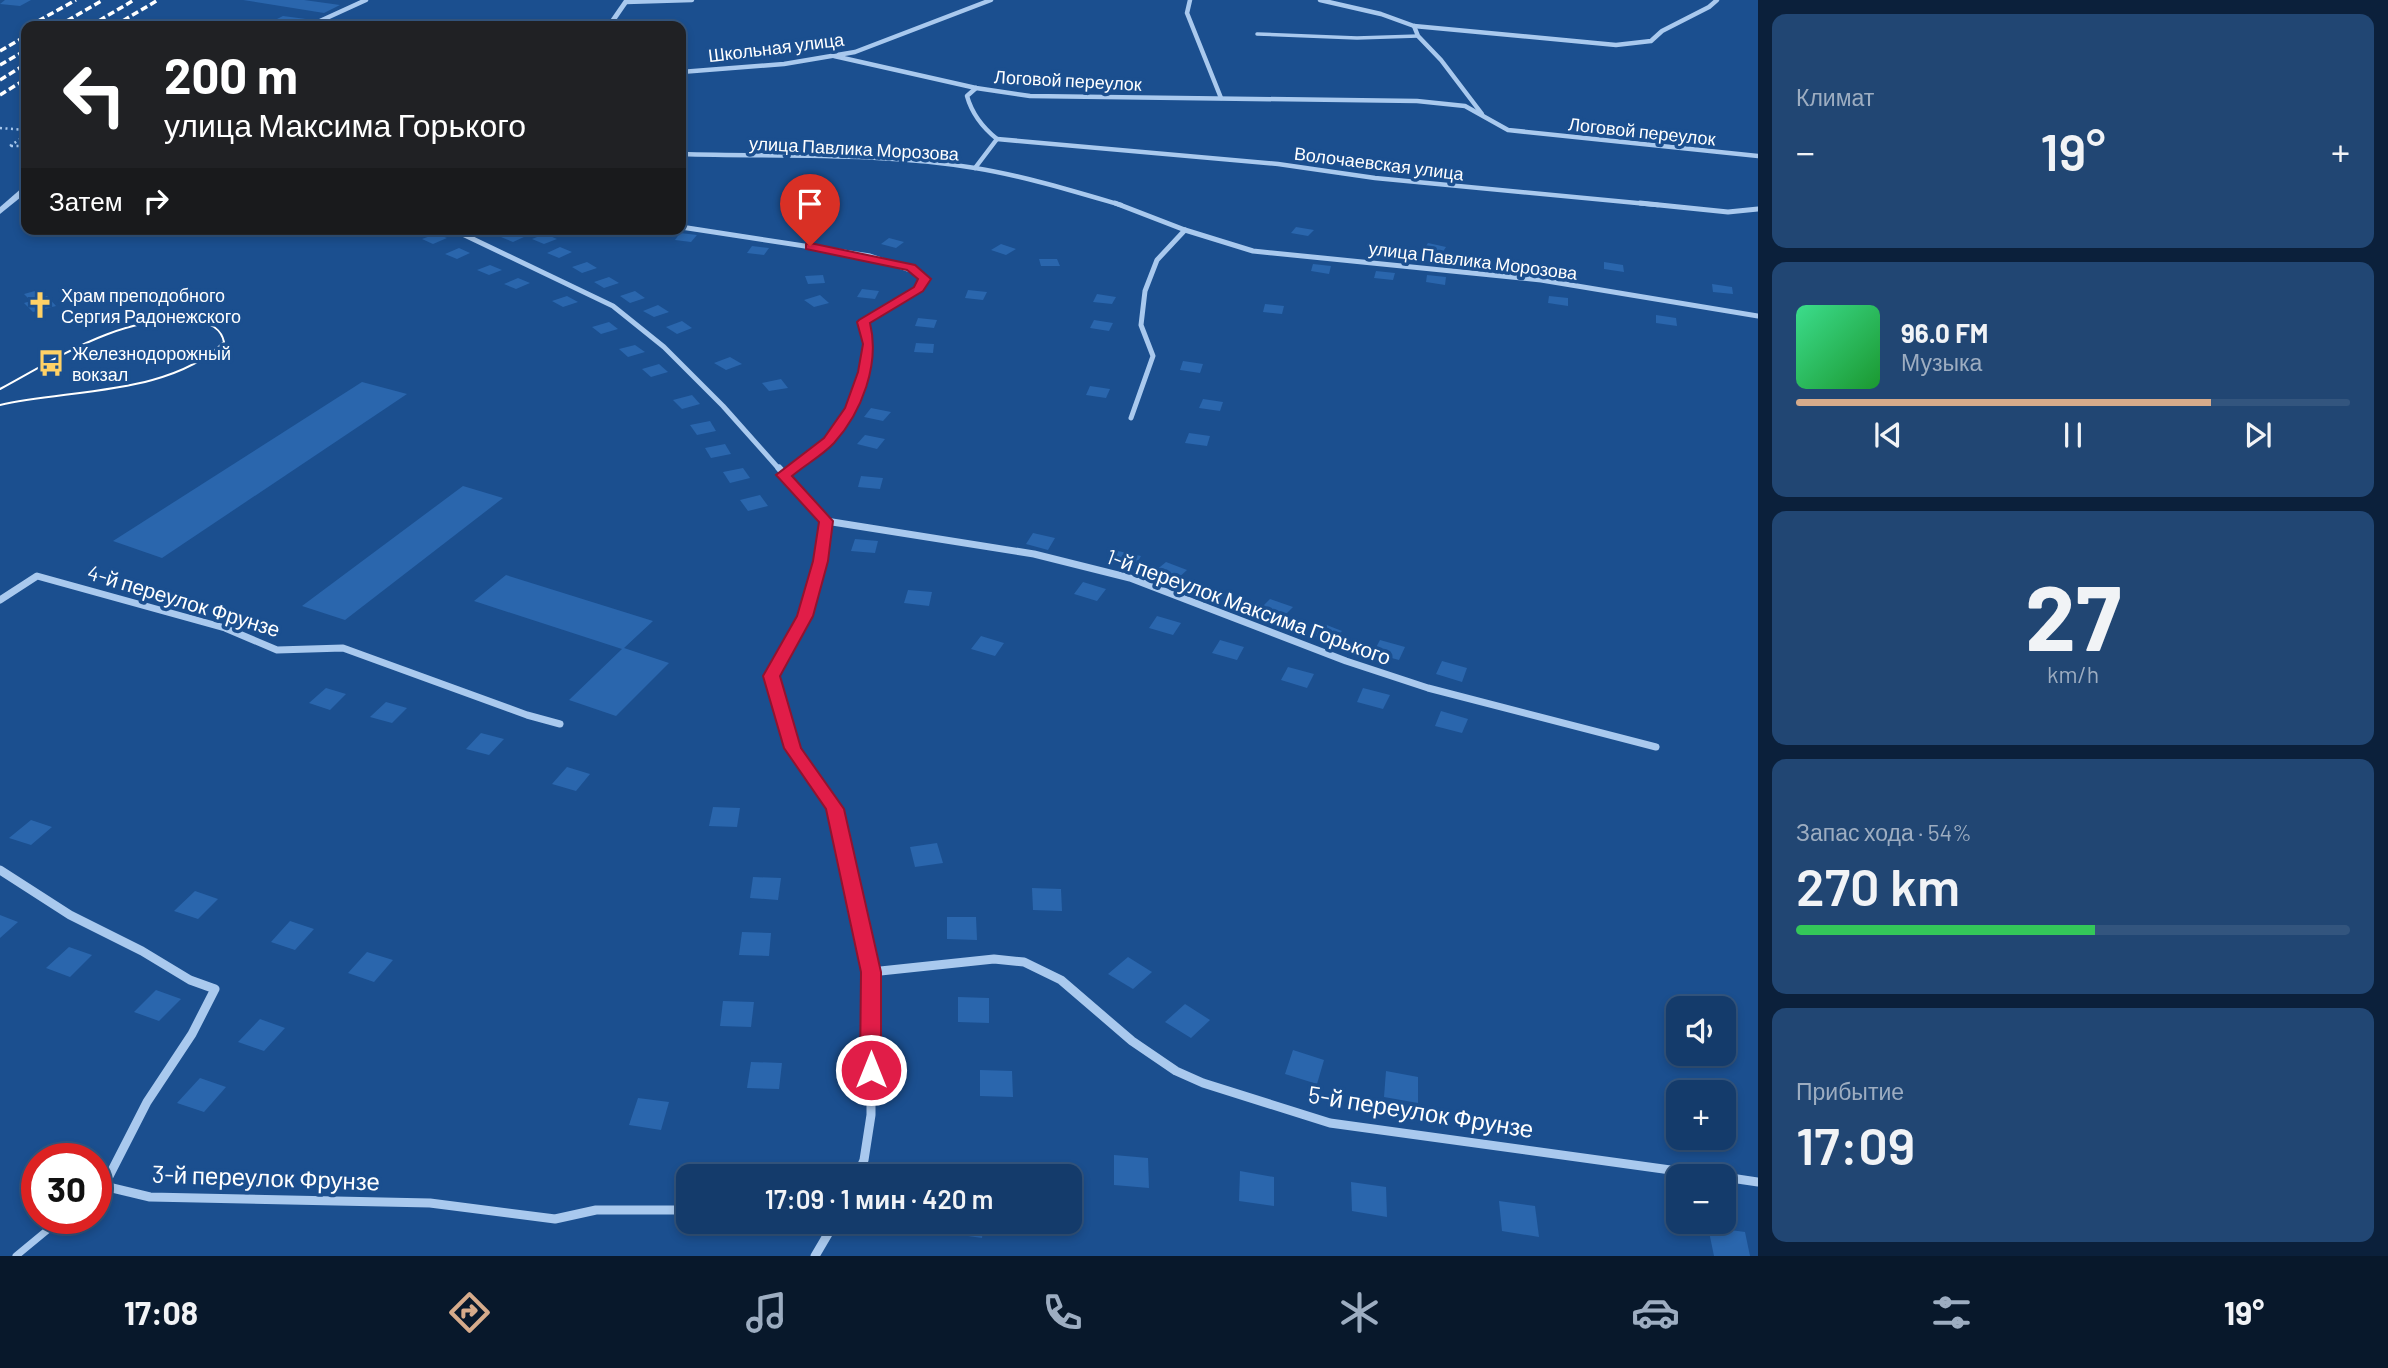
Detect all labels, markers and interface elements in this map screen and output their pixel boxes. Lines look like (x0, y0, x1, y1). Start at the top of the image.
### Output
street label: Школьная улица (707, 28, 846, 66)
text: 200 m (164, 45, 298, 104)
icon: left (49, 49, 140, 140)
street label: Логовой переулок (994, 65, 1142, 95)
text: Климат (1796, 83, 1874, 111)
text: улица Максима Горького (164, 105, 526, 143)
street label: Логовой переулок (1567, 112, 1717, 150)
text: 19° (2040, 119, 2106, 181)
text: − (1796, 128, 1815, 174)
text: + (2331, 128, 2350, 174)
street label: улица Павлика Морозова (749, 132, 960, 165)
street label: Волочаевская улица (1293, 142, 1466, 184)
pin (780, 174, 840, 246)
icon: right (137, 182, 175, 220)
text: Затем (49, 185, 123, 216)
icon: arrive (791, 185, 829, 223)
street label: улица Павлика Морозова (1367, 236, 1580, 284)
place label: Храм преподобного Сергия Радонежского (61, 284, 241, 327)
church icon: Храм преподобного Сергия Радонежского (25, 290, 55, 320)
text: 96.0 FM (1901, 317, 1988, 348)
place label: Железнодорожный вокзал (72, 342, 231, 385)
bus stop icon: Железнодорожный вокзал (36, 348, 66, 378)
text: Музыка (1901, 348, 1982, 376)
icon: previous (1869, 416, 1907, 454)
icon: pause (2054, 416, 2092, 454)
icon: next (2239, 416, 2277, 454)
street label: 1-й переулок Максима Горького (1103, 543, 1395, 669)
street label: 4-й переулок Фрунзе (85, 559, 283, 641)
text: 27 (2025, 560, 2121, 669)
text: km/h (2047, 660, 2099, 688)
text: Запас хода · 54% (1796, 818, 1972, 846)
text: 270 km (1796, 854, 1960, 916)
map controls (1666, 996, 1736, 1234)
button: sound (1666, 996, 1736, 1066)
position arrow (834, 1033, 908, 1107)
text: Прибытие (1796, 1077, 1904, 1105)
street label: 5-й переулок Фрунзе (1306, 1079, 1536, 1143)
button: + (1666, 1080, 1736, 1150)
text: 17:09 (1796, 1113, 1915, 1175)
speed limit sign: 30 (21, 1143, 112, 1234)
street label: 3-й переулок Фрунзе (152, 1159, 380, 1195)
button: − (1666, 1164, 1736, 1234)
text: 17:09 · 1 мин · 420 m (765, 1183, 993, 1214)
icon: directions (445, 1288, 494, 1337)
icon: music (742, 1288, 791, 1337)
icon: phone (1038, 1288, 1087, 1337)
icon: climate (1335, 1288, 1384, 1337)
icon: car (1631, 1288, 1680, 1337)
icon: filters (1927, 1288, 1976, 1337)
text: 17:08 (124, 1293, 198, 1331)
text: 19° (2224, 1293, 2264, 1331)

